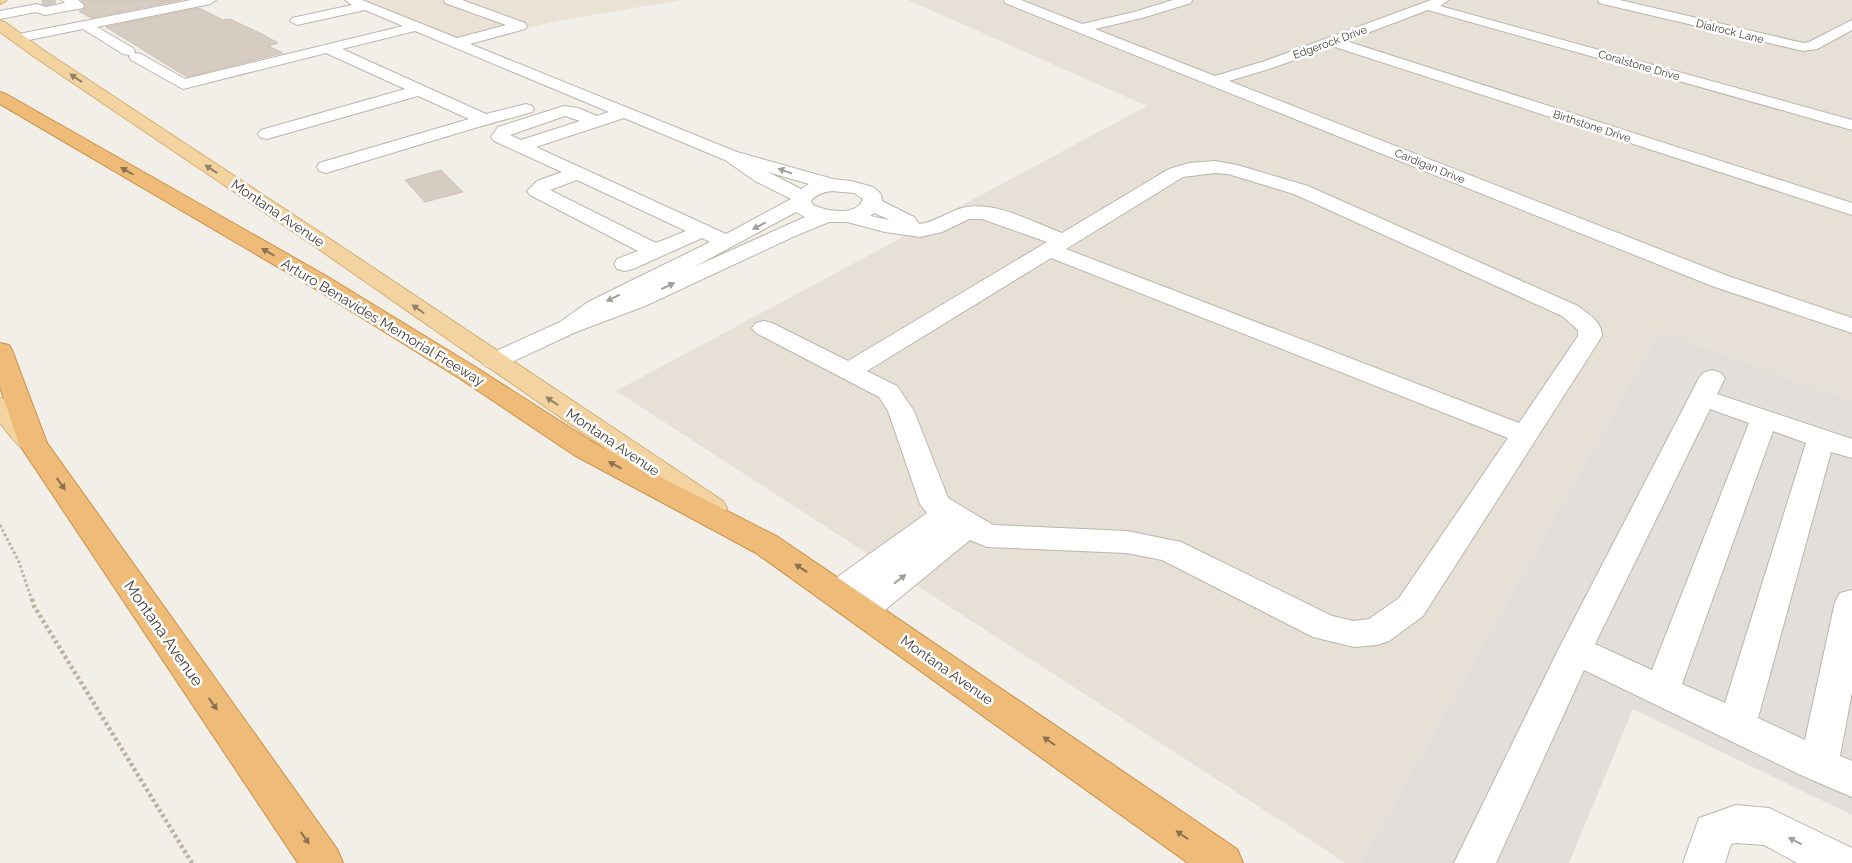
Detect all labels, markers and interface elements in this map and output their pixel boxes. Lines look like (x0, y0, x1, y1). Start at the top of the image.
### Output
street label: Dialrock Lane (1695, 17, 1766, 46)
street label: Edgerock Drive (1291, 23, 1369, 62)
street label: Coralstone Drive (1597, 48, 1682, 83)
one-way arrow (69, 74, 83, 83)
street label: Birthstone Drive (1551, 108, 1633, 145)
street label: Cardigan Drive (1393, 146, 1467, 187)
one-way arrow (204, 164, 218, 173)
one-way arrow (120, 167, 135, 175)
one-way arrow (778, 167, 793, 174)
street label: Montana Avenue (228, 176, 328, 250)
one-way arrow (751, 222, 766, 230)
one-way arrow (262, 248, 275, 257)
street label: Arturo Benavides Memorial Freeway (279, 255, 488, 389)
one-way arrow (661, 282, 675, 290)
one-way arrow (606, 294, 620, 302)
one-way arrow (411, 304, 425, 314)
one-way arrow (545, 396, 559, 406)
street label: Montana Avenue (563, 405, 663, 479)
one-way arrow (608, 461, 623, 469)
one-way arrow (56, 477, 66, 491)
one-way arrow (794, 564, 808, 573)
one-way arrow (893, 574, 906, 585)
street label: Montana Avenue (120, 577, 207, 690)
street label: Montana Avenue (898, 632, 996, 708)
one-way arrow (208, 697, 218, 711)
one-way arrow (1042, 736, 1056, 746)
one-way arrow (1175, 830, 1189, 840)
one-way arrow (300, 831, 310, 845)
one-way arrow (1788, 837, 1802, 845)

